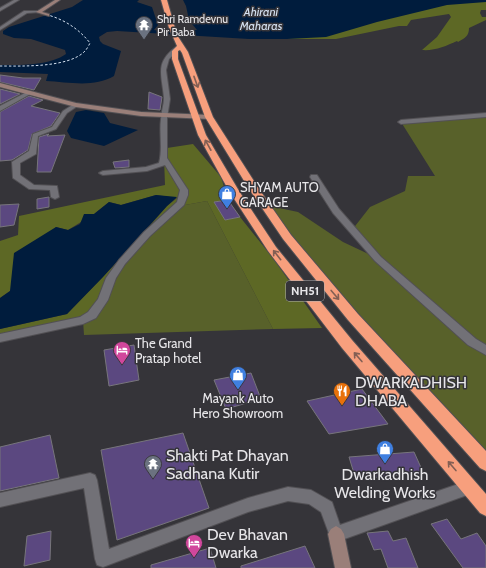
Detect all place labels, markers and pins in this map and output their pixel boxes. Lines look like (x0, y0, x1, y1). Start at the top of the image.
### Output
place label: Shri Ramdevnu Pir Baba (157, 12, 228, 39)
temple icon: Shri Ramdevnu Pir Baba (134, 15, 154, 40)
place label: SHYAM AUTO GARAGE (240, 179, 319, 210)
shop icon: SHYAM AUTO GARAGE (217, 184, 237, 209)
place label: The Grand Pratap hotel (135, 335, 201, 366)
hotel icon: The Grand Pratap hotel (112, 340, 132, 365)
shop icon: Mayank Auto Hero Showroom (228, 365, 248, 390)
place label: DWARKADHISH DHABA (355, 373, 467, 410)
restaurant icon: DWARKADHISH DHABA (332, 381, 352, 406)
place label: Mayank Auto Hero Showroom (193, 390, 283, 421)
shop icon: Dwarkadhish Welding Works (375, 439, 395, 464)
place label: Shakti Pat Dhayan Sadhana Kutir (166, 446, 289, 483)
temple icon: Shakti Pat Dhayan Sadhana Kutir (143, 454, 163, 479)
place label: Dwarkadhish Welding Works (334, 465, 436, 502)
place label: Dev Bhavan Dwarka (207, 525, 288, 562)
hotel icon: Dev Bhavan Dwarka (184, 533, 204, 558)

